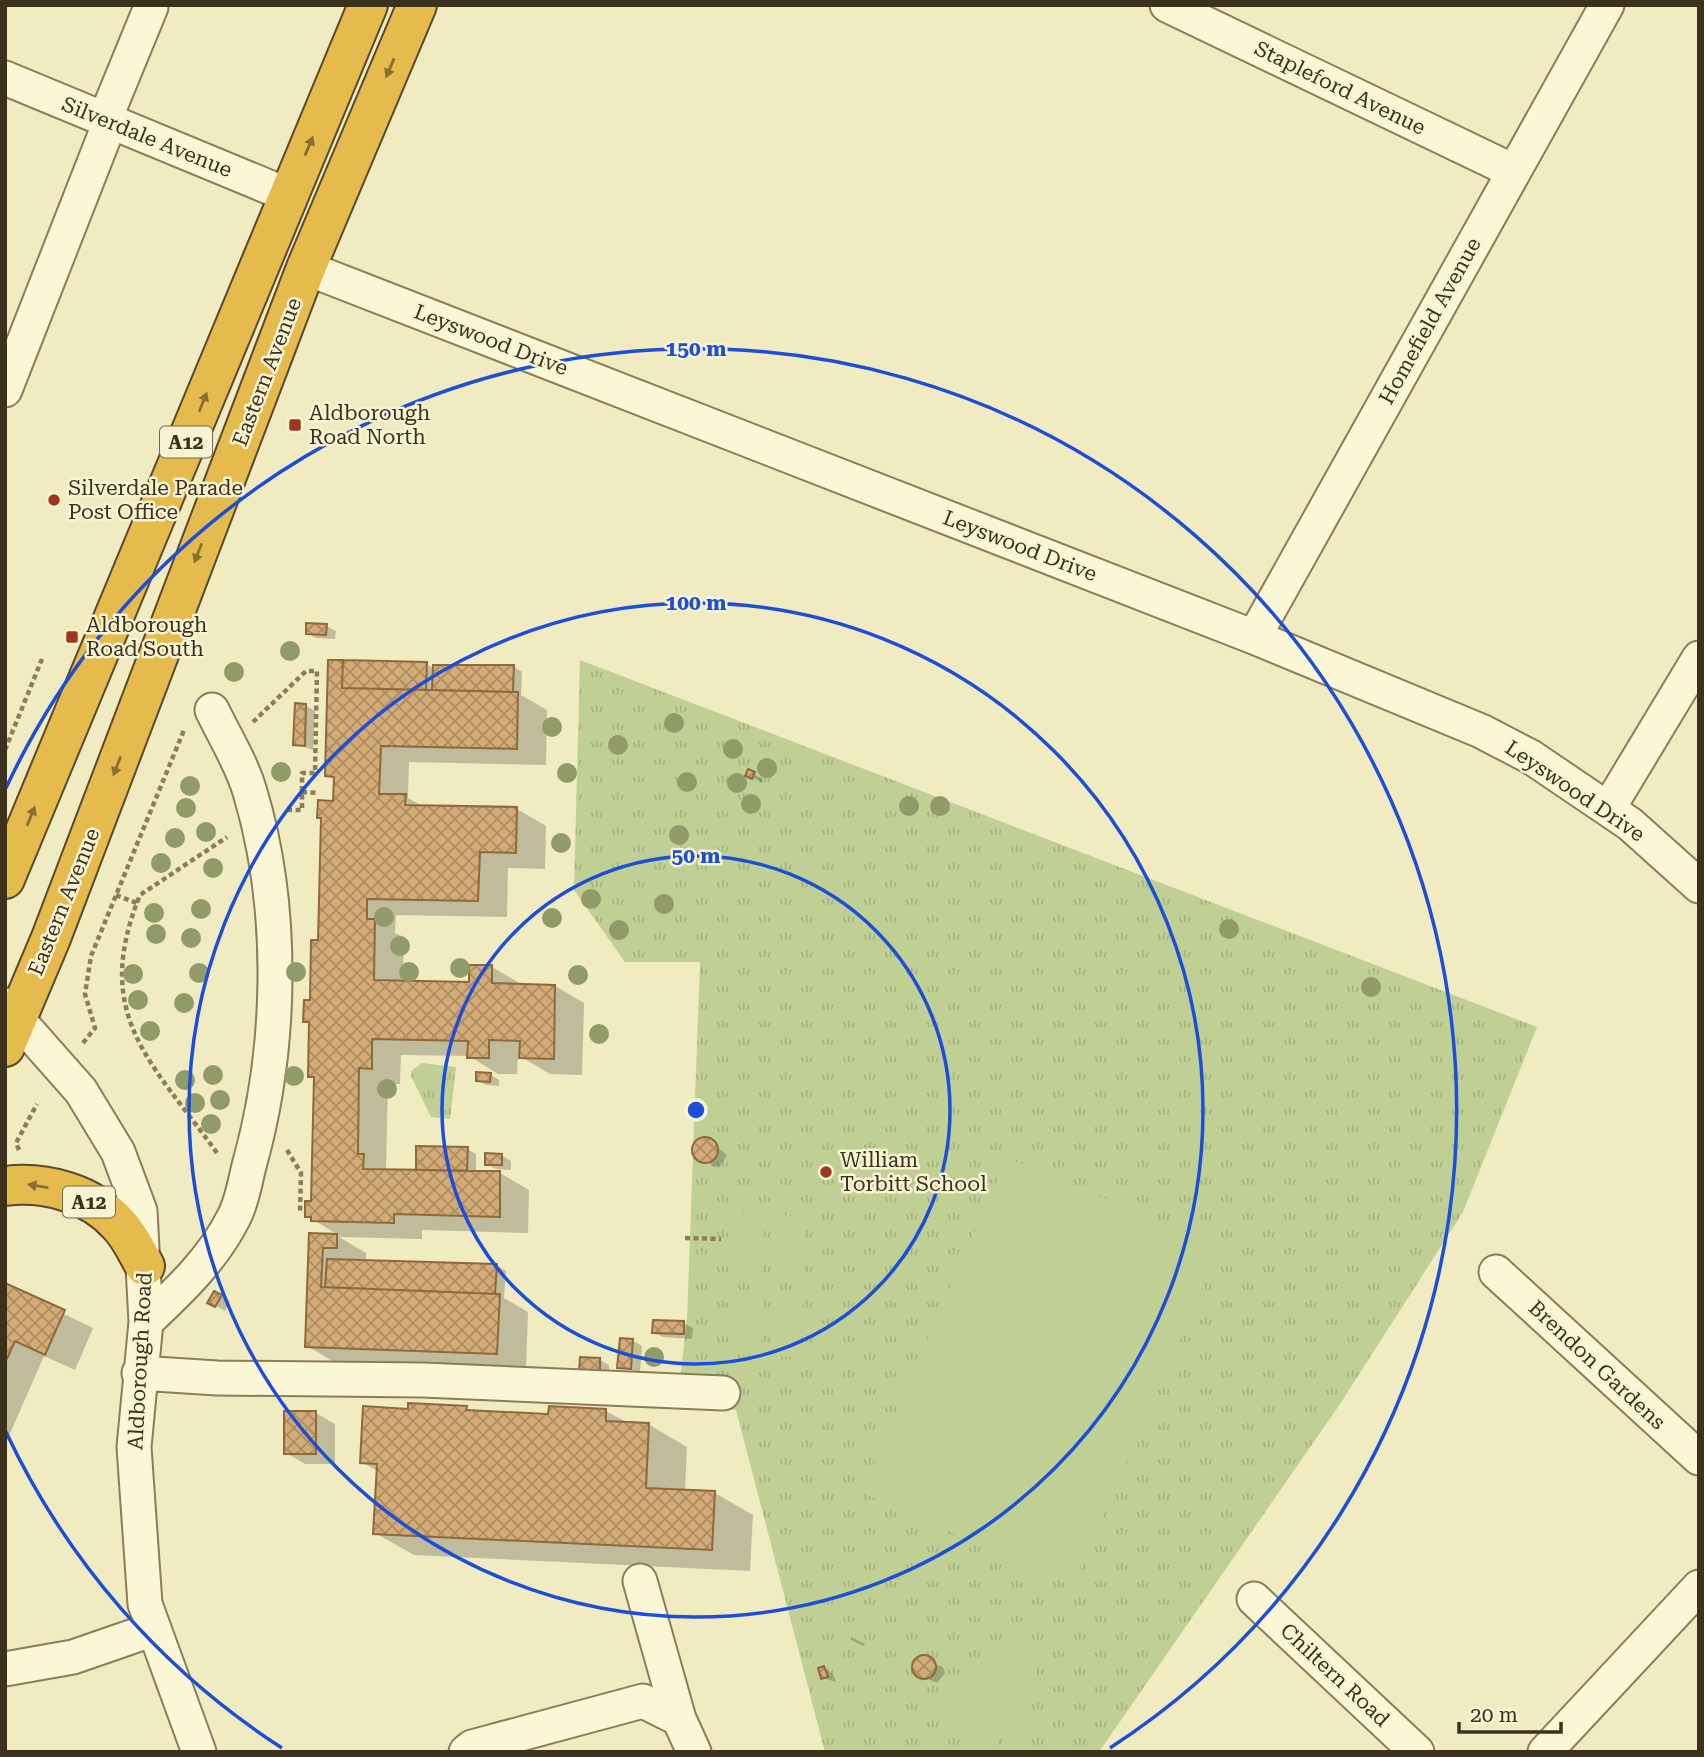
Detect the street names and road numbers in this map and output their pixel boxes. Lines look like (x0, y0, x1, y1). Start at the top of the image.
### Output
street label: Stapleford Avenue (1251, 36, 1429, 140)
street label: Silverdale Avenue (58, 92, 236, 182)
street label: Homefield Avenue (1374, 233, 1486, 409)
street label: Eastern Avenue (228, 294, 306, 450)
street label: Leyswood Drive (411, 300, 571, 380)
road number: A12 (160, 426, 212, 458)
street label: Leyswood Drive (940, 506, 1100, 586)
street label: Leyswood Drive (1501, 736, 1649, 846)
street label: Eastern Avenue (23, 825, 105, 979)
road number: A12 (63, 1186, 115, 1218)
street label: Aldborough Road (123, 1271, 157, 1451)
street label: Brendon Gardens (1524, 1296, 1670, 1434)
street label: Chiltern Road (1276, 1618, 1395, 1732)

